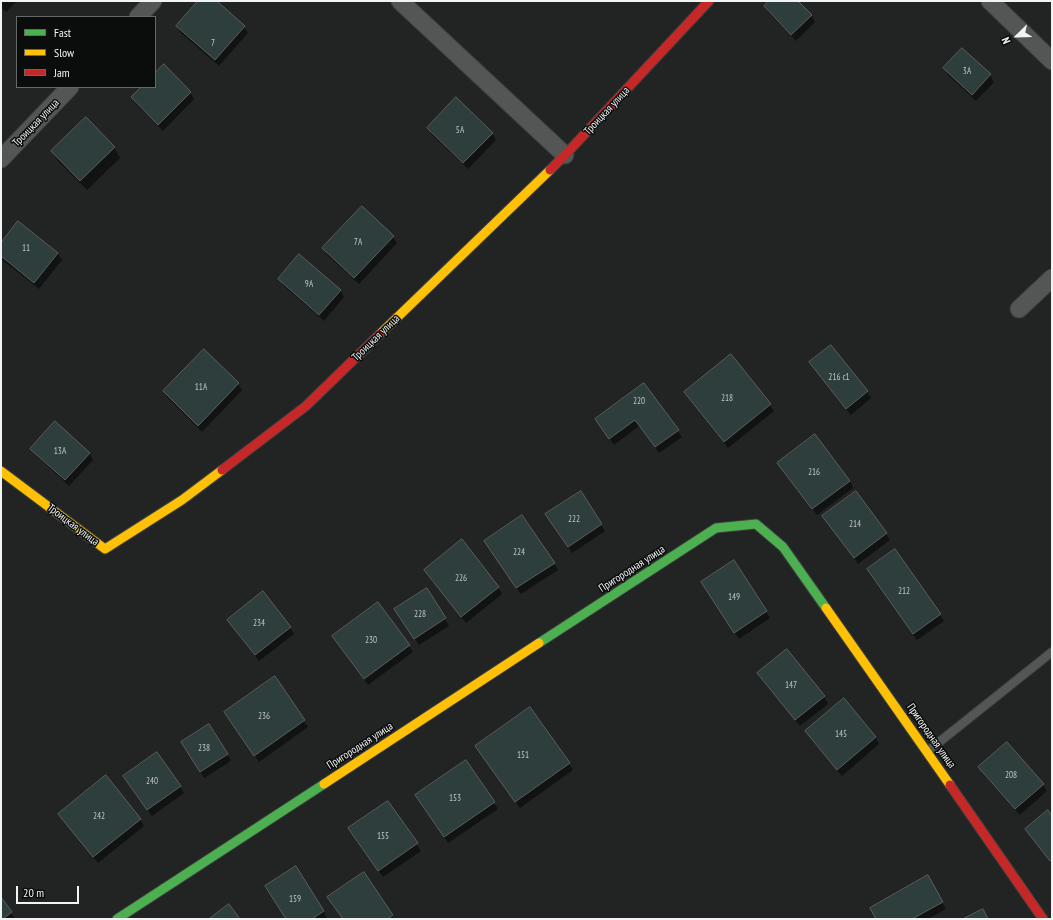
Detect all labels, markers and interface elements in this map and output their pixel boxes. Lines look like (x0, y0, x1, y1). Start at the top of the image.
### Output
legend (16, 16, 156, 88)
north arrow (997, 16, 1037, 56)
text: Fast (54, 25, 71, 40)
text: N (998, 35, 1014, 46)
house number: 7 (211, 38, 215, 48)
text: Slow (54, 45, 74, 60)
text: Jam (54, 65, 70, 80)
house number: 3А (963, 66, 971, 76)
street label: Троицкая улица (581, 84, 633, 138)
street label: Троицкая улица (10, 96, 62, 150)
house number: 5А (456, 125, 464, 135)
house number: 7А (354, 237, 362, 247)
house number: 11 (22, 243, 30, 253)
house number: 9А (305, 279, 313, 289)
street label: Троицкая улица (349, 312, 403, 364)
house number: 216 с1 (828, 372, 850, 382)
house number: 11А (195, 382, 207, 392)
house number: 218 (721, 393, 733, 403)
house number: 220 (633, 396, 645, 406)
house number: 13А (54, 446, 66, 456)
house number: 216 (808, 467, 820, 477)
street label: Троицкая улица (45, 501, 101, 549)
house number: 222 (568, 514, 580, 524)
house number: 214 (849, 519, 861, 529)
street label: Пригородная улица (597, 543, 667, 595)
house number: 224 (513, 547, 525, 557)
house number: 226 (455, 573, 467, 583)
house number: 212 (898, 586, 910, 596)
house number: 149 (728, 592, 740, 602)
house number: 228 (414, 609, 426, 619)
house number: 234 (253, 618, 265, 628)
house number: 230 (365, 635, 377, 645)
house number: 147 (785, 680, 797, 690)
street label: Пригородная улица (904, 701, 958, 771)
house number: 236 (258, 711, 270, 721)
street label: Пригородная улица (325, 720, 395, 772)
house number: 145 (835, 729, 847, 739)
house number: 238 (198, 743, 210, 753)
house number: 151 (517, 750, 529, 760)
house number: 208 (1005, 770, 1017, 780)
house number: 240 (146, 776, 158, 786)
house number: 153 (449, 793, 461, 803)
house number: 242 (93, 811, 105, 821)
house number: 155 (377, 831, 389, 841)
scale bar (18, 878, 81, 904)
text: 20 m (23, 885, 44, 900)
house number: 159 (289, 894, 301, 904)

